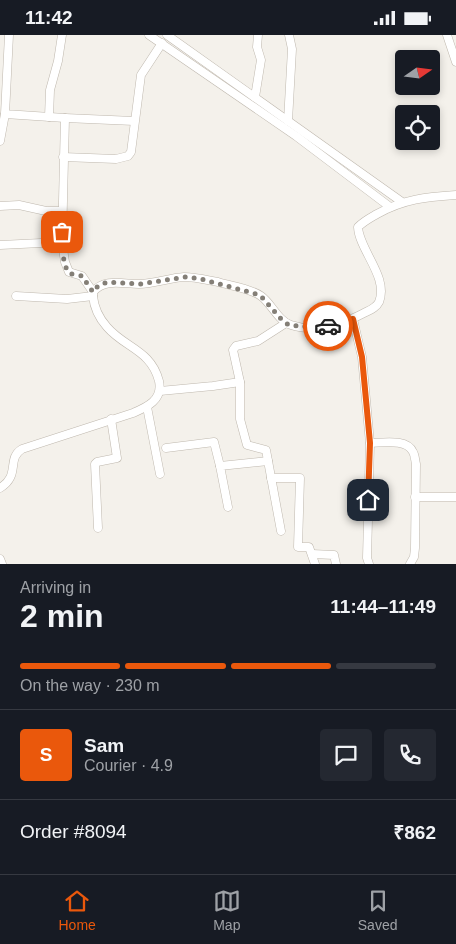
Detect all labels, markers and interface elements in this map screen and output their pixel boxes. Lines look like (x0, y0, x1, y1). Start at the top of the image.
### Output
text: 11:42 (25, 7, 73, 28)
north arrow (395, 50, 440, 95)
map controls (395, 50, 440, 150)
button: locate (395, 105, 440, 150)
pin (41, 211, 83, 253)
icon: bag (48, 218, 76, 246)
courier (303, 301, 353, 351)
icon: car (314, 312, 342, 340)
pin (347, 479, 389, 521)
icon: home (354, 486, 382, 514)
text: Arriving in (20, 579, 91, 596)
text: 11:44–11:49 (330, 596, 436, 617)
text: 2 min (20, 598, 104, 634)
text: On the way · 230 m (20, 677, 160, 694)
button: chat (320, 729, 372, 781)
button: phone (384, 729, 436, 781)
text: Sam (84, 735, 124, 756)
text: S (40, 744, 52, 765)
text: Courier · 4.9 (84, 757, 173, 774)
text: Order #8094 (20, 821, 127, 842)
text: ₹862 (393, 822, 436, 843)
tab: Home (58, 887, 96, 933)
tab: Map (213, 887, 241, 933)
tab: Saved (358, 887, 397, 933)

